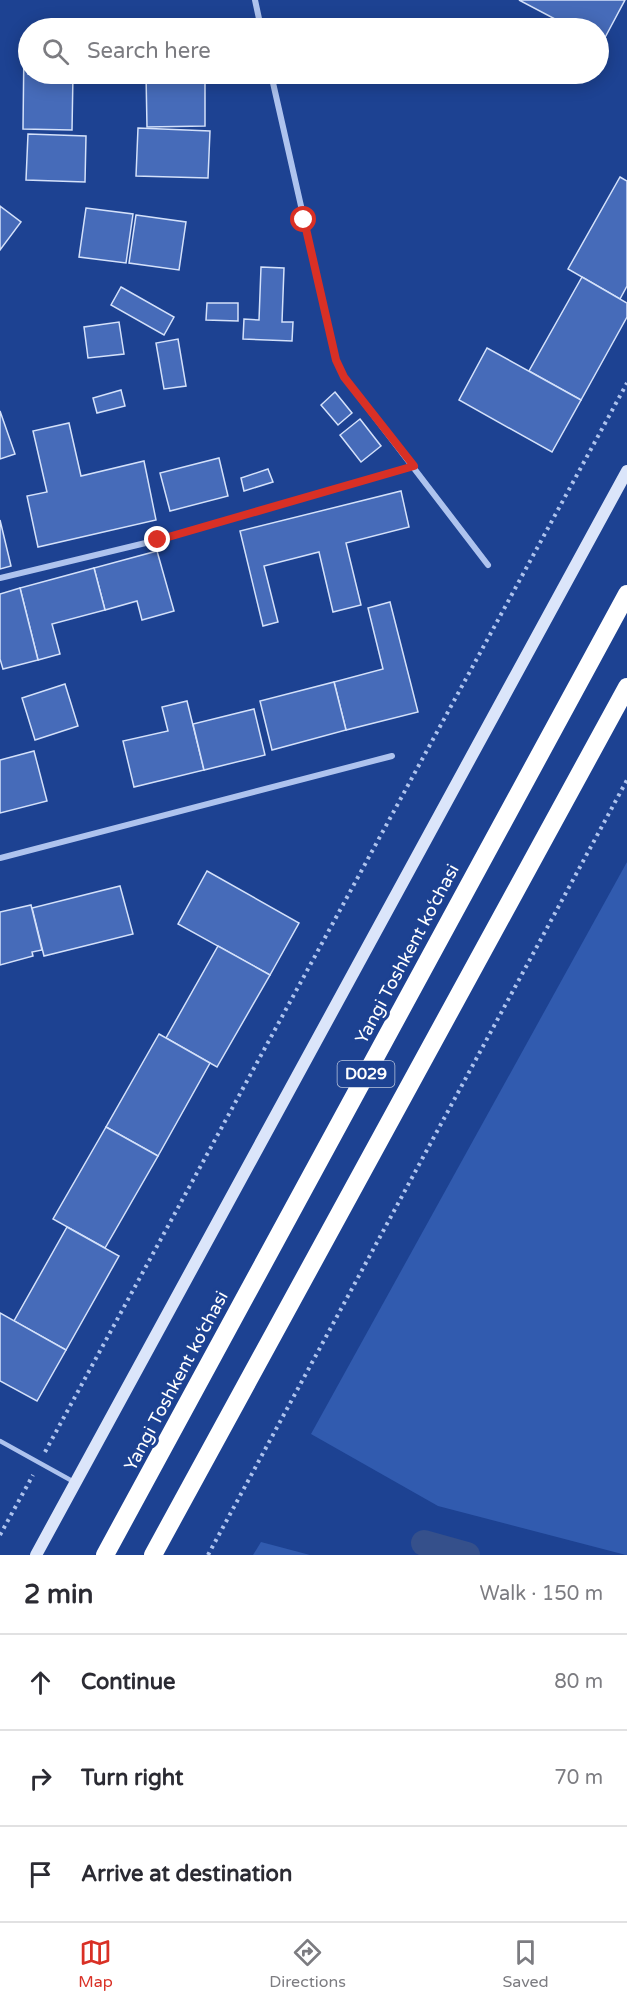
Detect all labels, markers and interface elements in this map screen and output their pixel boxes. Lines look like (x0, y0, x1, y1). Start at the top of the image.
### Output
search box (18, 18, 609, 84)
icon: search (39, 35, 72, 68)
text: Search here (87, 38, 211, 64)
route start (290, 206, 316, 232)
route end (144, 526, 170, 552)
street label: Yangi Toshkent ko‘chasi (350, 860, 464, 1048)
road number: D029 (338, 1061, 394, 1087)
street label: Yangi Toshkent ko‘chasi (119, 1287, 233, 1475)
text: 2 min (24, 1579, 93, 1610)
text: Walk · 150 m (480, 1582, 603, 1606)
icon: ahead (24, 1666, 57, 1699)
text: Continue (81, 1669, 176, 1695)
text: 80 m (554, 1670, 603, 1694)
icon: right (24, 1762, 57, 1795)
text: Turn right (81, 1765, 183, 1791)
text: 70 m (554, 1766, 603, 1790)
icon: arrive (24, 1858, 57, 1891)
text: Arrive at destination (81, 1861, 292, 1887)
tab: Map (78, 1936, 113, 1992)
tab: Directions (269, 1936, 346, 1992)
tab: Saved (502, 1936, 549, 1992)

